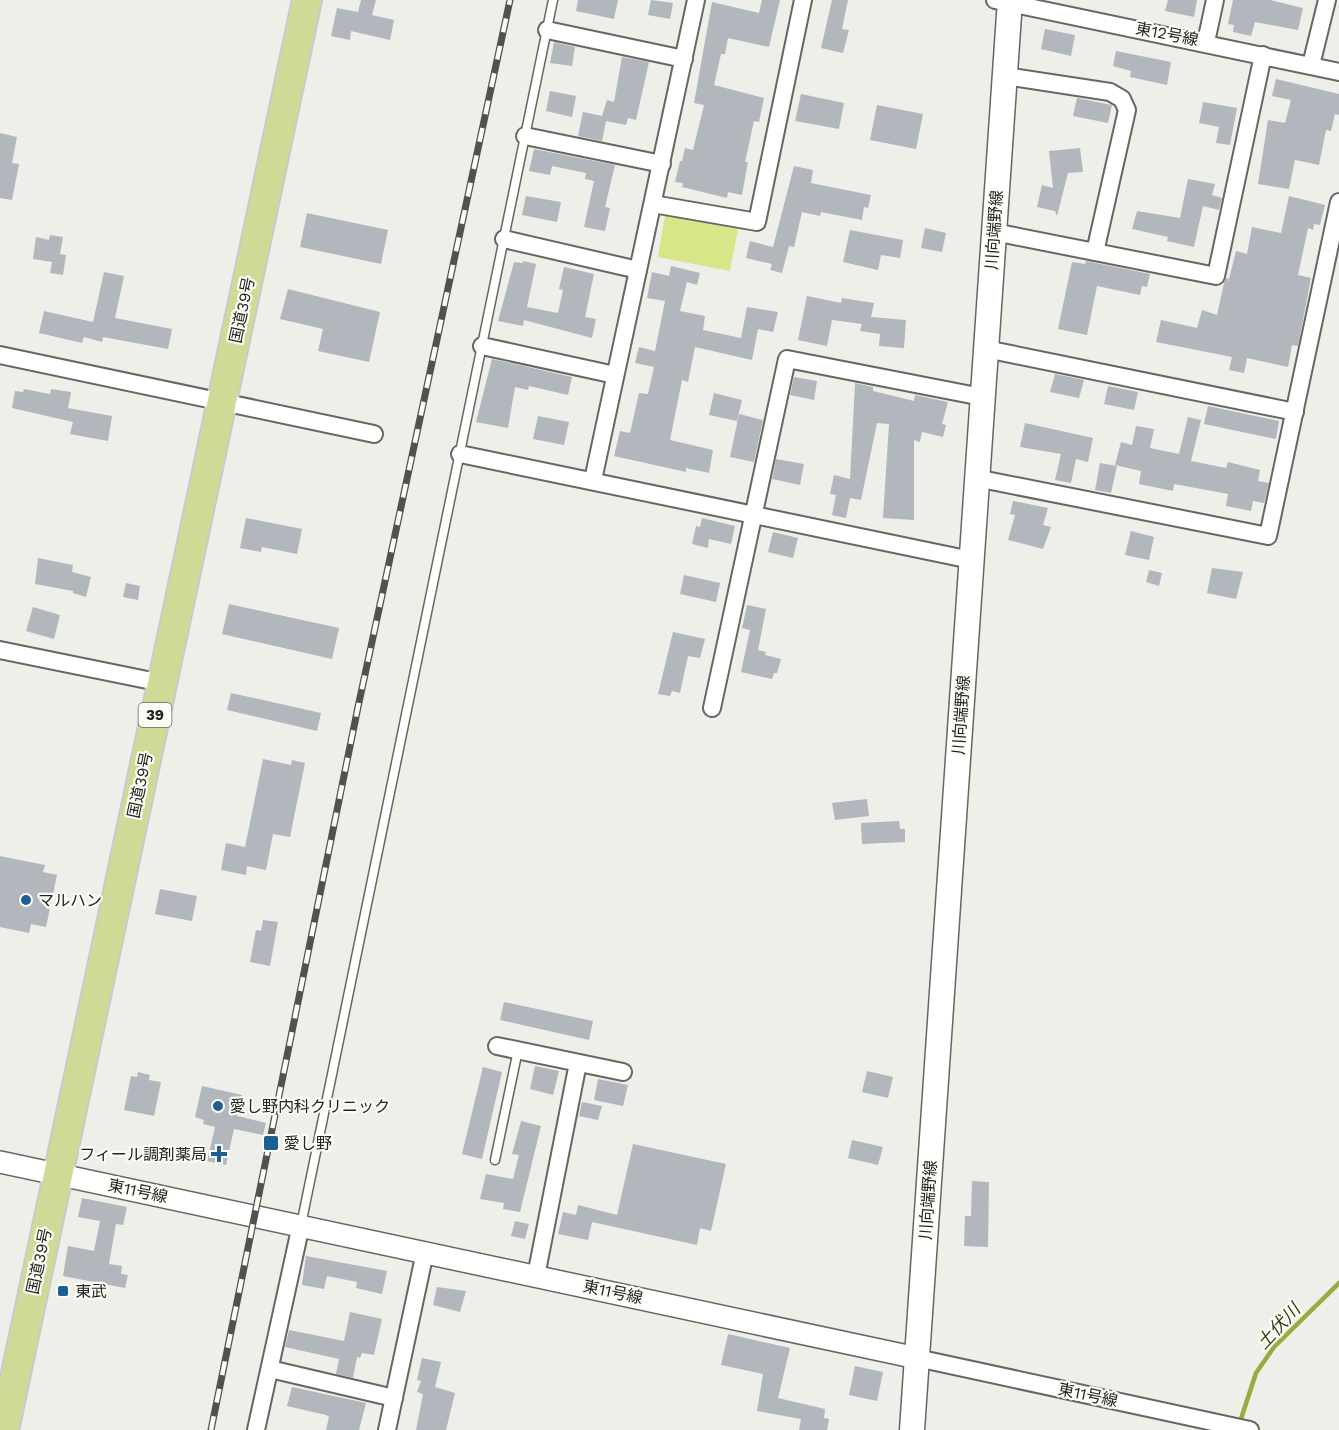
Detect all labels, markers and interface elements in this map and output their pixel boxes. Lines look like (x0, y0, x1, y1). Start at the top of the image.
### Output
street label: 東12号線 (1134, 19, 1200, 49)
street label: 川向端野線 (982, 189, 1006, 271)
street label: 国道39号 (226, 275, 258, 345)
street label: 川向端野線 (949, 674, 973, 756)
road number: 39 (138, 703, 172, 727)
street label: 国道39号 (124, 750, 156, 820)
place label: マルハン (38, 891, 102, 910)
marker: マルハン (19, 893, 33, 907)
place label: 愛し野内科クリニック (230, 1097, 390, 1116)
marker: 愛し野内科クリニック (211, 1099, 225, 1113)
marker: 愛し野 (262, 1134, 280, 1152)
place label: 愛し野 (284, 1134, 332, 1153)
place label: フィール調剤薬局 (79, 1145, 207, 1164)
marker: フィール調剤薬局 (212, 1147, 226, 1161)
street label: 川向端野線 (916, 1159, 940, 1241)
street label: 東11号線 (106, 1175, 170, 1207)
street label: 国道39号 (23, 1226, 55, 1296)
street label: 東11号線 (581, 1276, 645, 1308)
place label: 東武 (75, 1282, 107, 1301)
marker: 東武 (56, 1284, 70, 1298)
water label: 土伏川 (1252, 1298, 1305, 1353)
street label: 東11号線 (1056, 1379, 1120, 1411)

